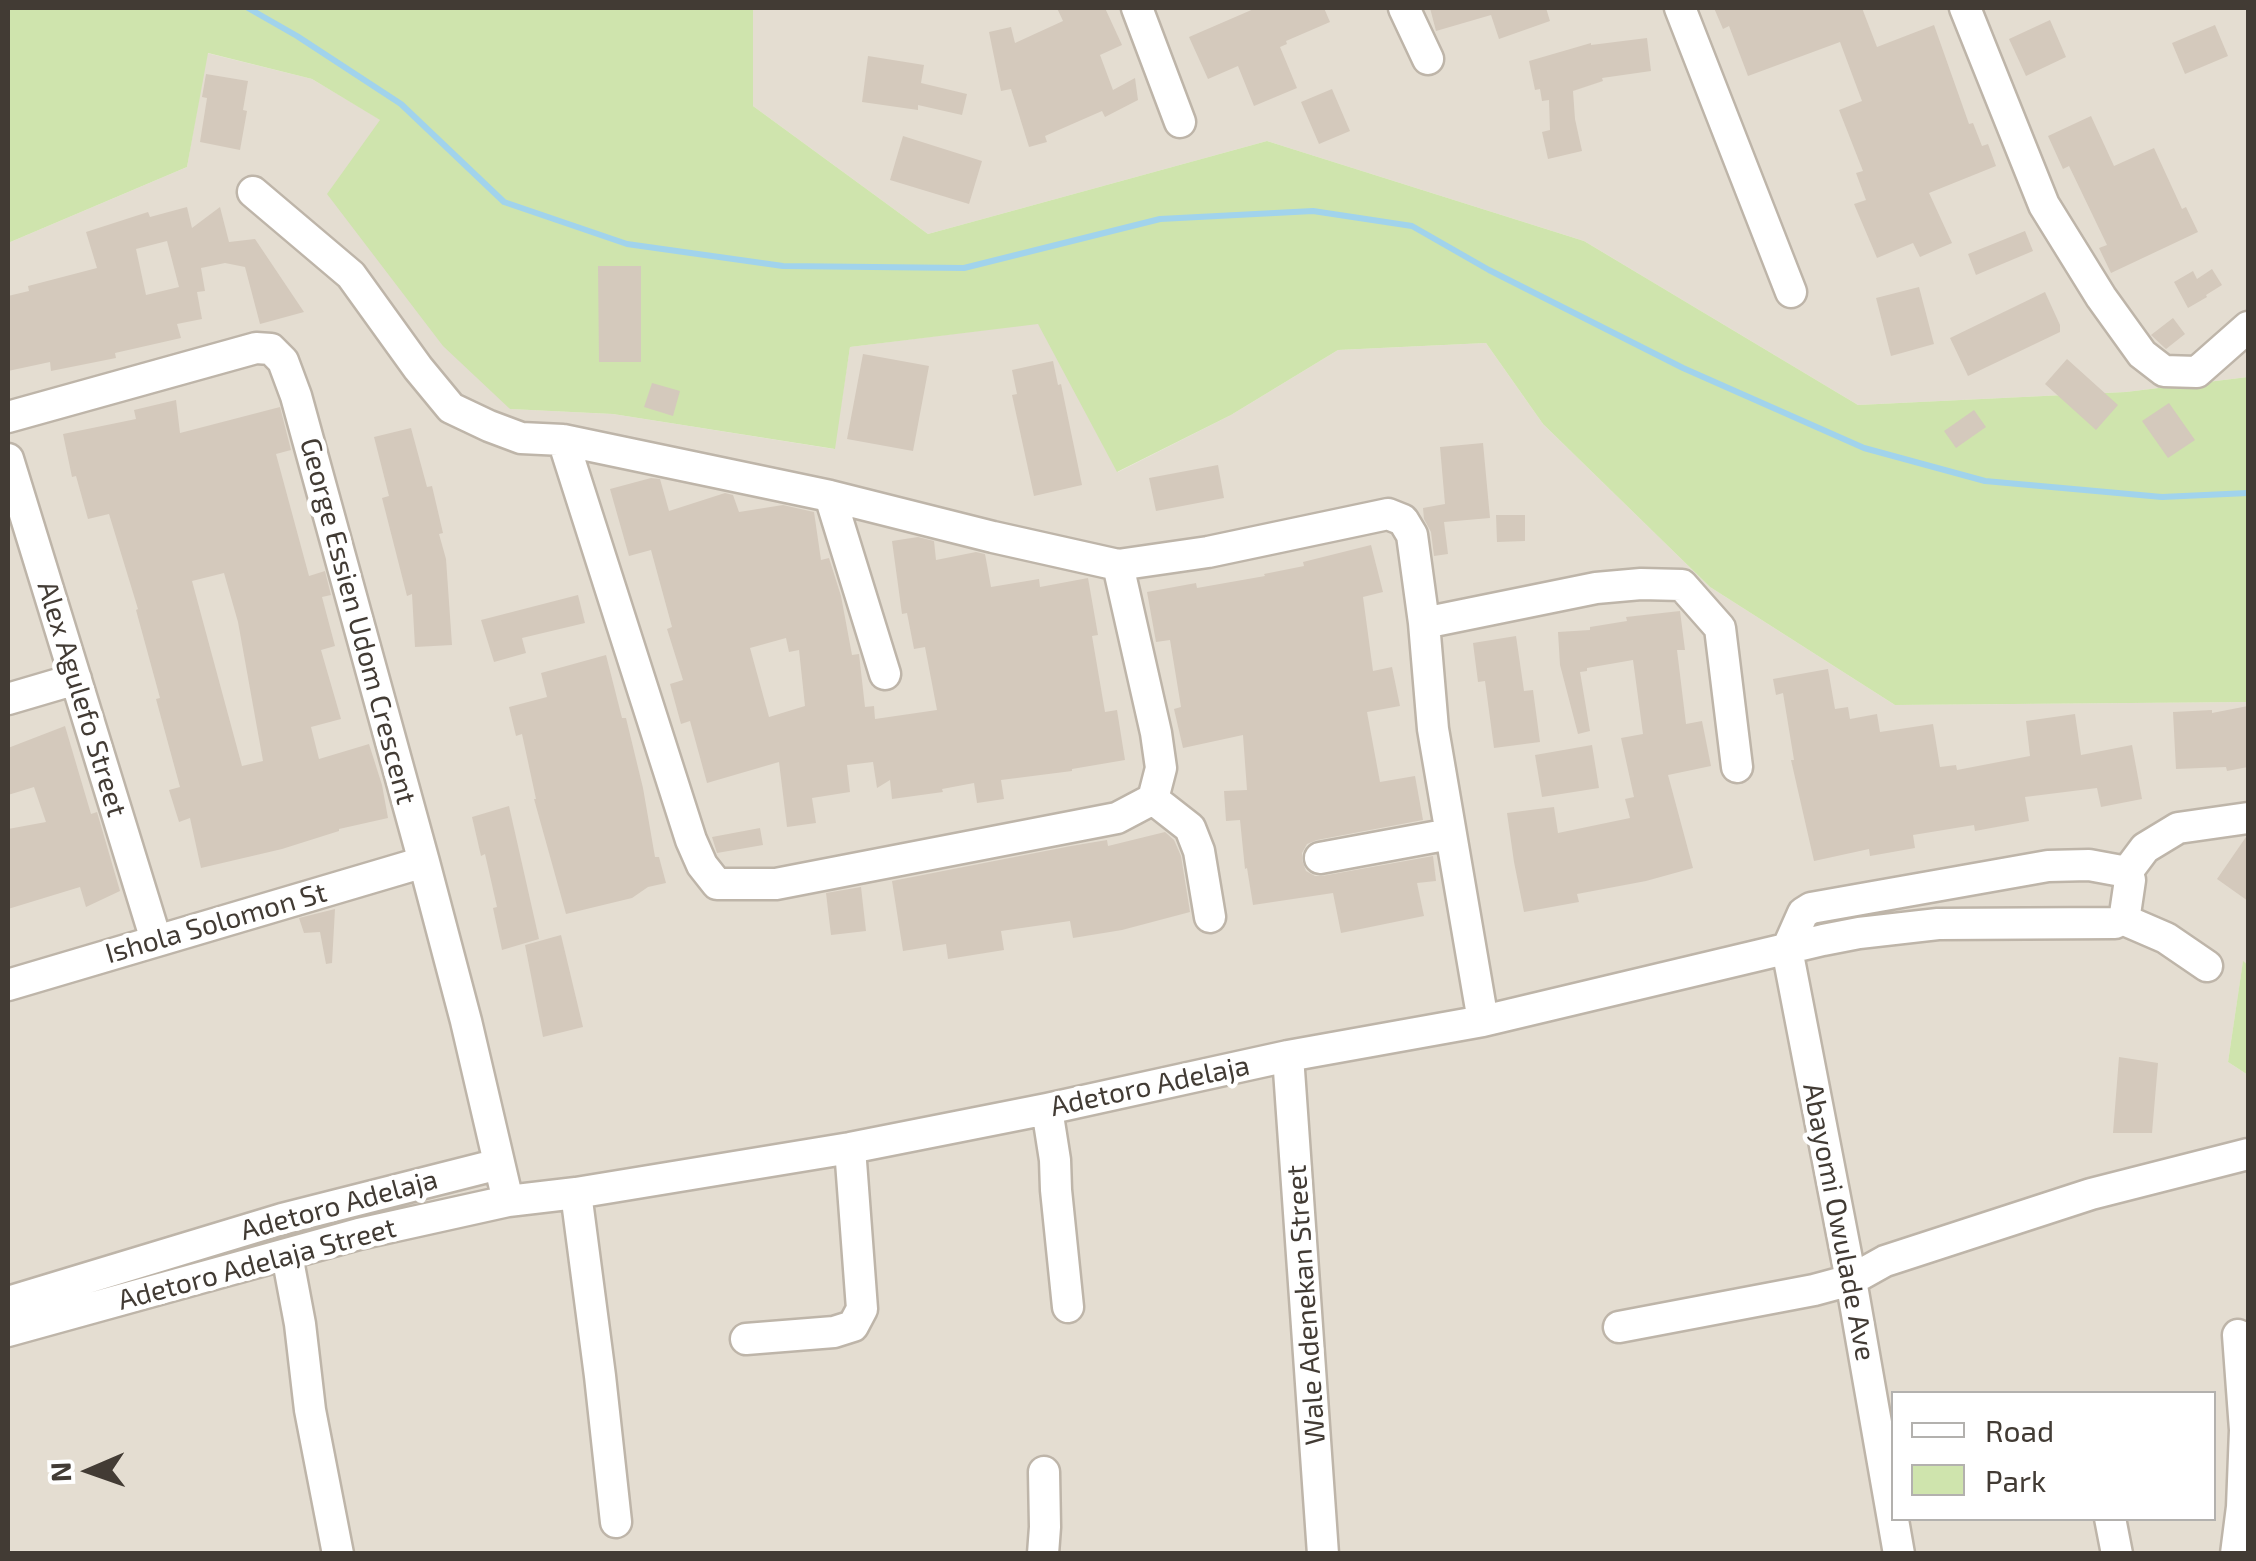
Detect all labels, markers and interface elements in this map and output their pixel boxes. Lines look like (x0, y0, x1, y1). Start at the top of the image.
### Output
street label: George Essien Udom Crescent (293, 434, 423, 808)
street label: Alex Agulefo Street (30, 577, 134, 821)
street label: Ishola Solomon St (101, 875, 331, 971)
street label: Adetoro Adelaja (1047, 1049, 1253, 1123)
street label: Abayomi Owulade Ave (1796, 1080, 1882, 1364)
street label: Adetoro Adelaja (237, 1163, 441, 1247)
street label: Wale Adenekan Street (1279, 1164, 1333, 1446)
street label: Adetoro Adelaja Street (114, 1211, 400, 1317)
legend (1891, 1391, 2216, 1521)
text: Road (1985, 1412, 2054, 1448)
north arrow (40, 1421, 140, 1521)
text: N (43, 1461, 77, 1483)
text: Park (1985, 1462, 2046, 1498)

